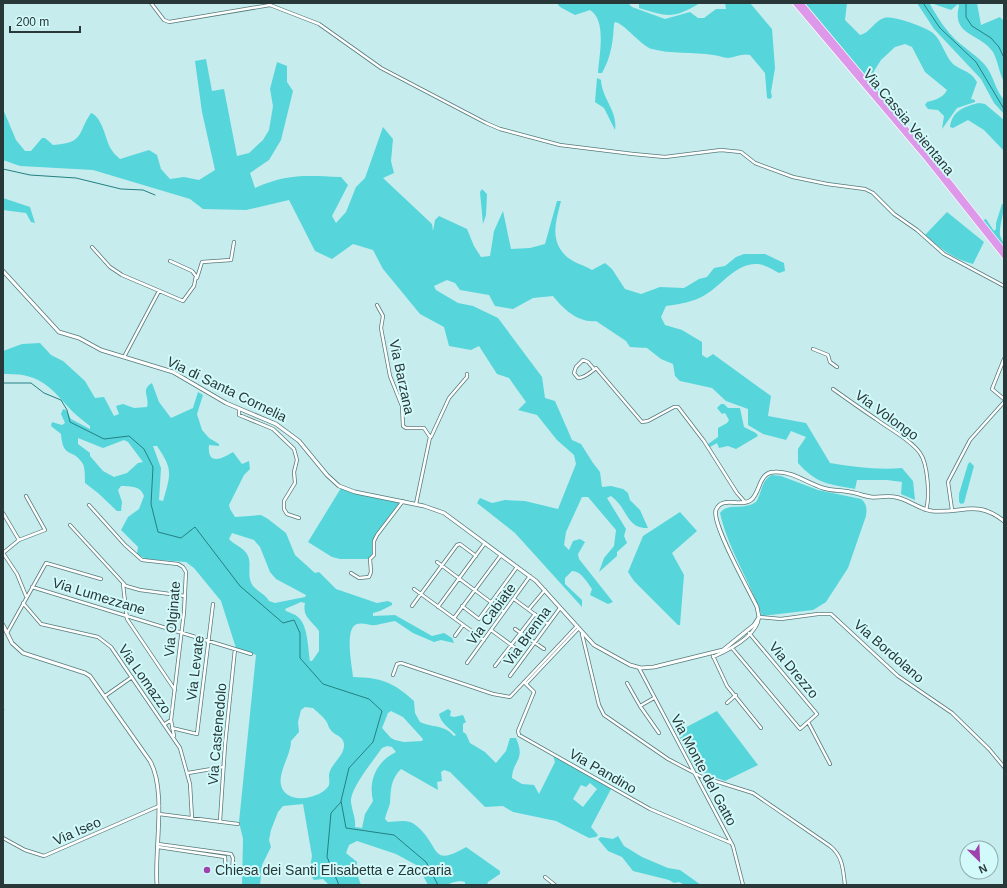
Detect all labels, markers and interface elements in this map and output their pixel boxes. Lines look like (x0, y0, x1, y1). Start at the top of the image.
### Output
scale bar (10, 8, 80, 34)
text: 200 m (16, 15, 49, 29)
street label: Via Cassia Veientana (860, 66, 958, 178)
street label: Via Barzana (386, 338, 418, 416)
street label: Via di Santa Cornelia (164, 353, 290, 425)
street label: Via Volongo (852, 387, 922, 443)
street label: Via Lumezzane (51, 574, 148, 618)
street label: Via Olginate (161, 580, 183, 658)
street label: Via Cabiate (463, 580, 519, 648)
street label: Via Brenna (500, 603, 554, 669)
street label: Via Bordolano (851, 616, 928, 686)
street label: Via Levate (183, 634, 207, 702)
street label: Via Drezzo (766, 639, 822, 701)
street label: Via Lomazzo (115, 641, 175, 717)
street label: Via Castenedolo (205, 682, 229, 786)
street label: Via Monte del Gatto (668, 712, 740, 828)
street label: Via Pandino (566, 745, 640, 797)
street label: Via Iseo (51, 813, 103, 849)
north arrow (959, 840, 999, 880)
place label: Chiesa dei Santi Elisabetta e Zaccaria (215, 862, 452, 878)
text: N (977, 862, 989, 876)
marker: Chiesa dei Santi Elisabetta e Zaccaria (202, 865, 212, 875)

